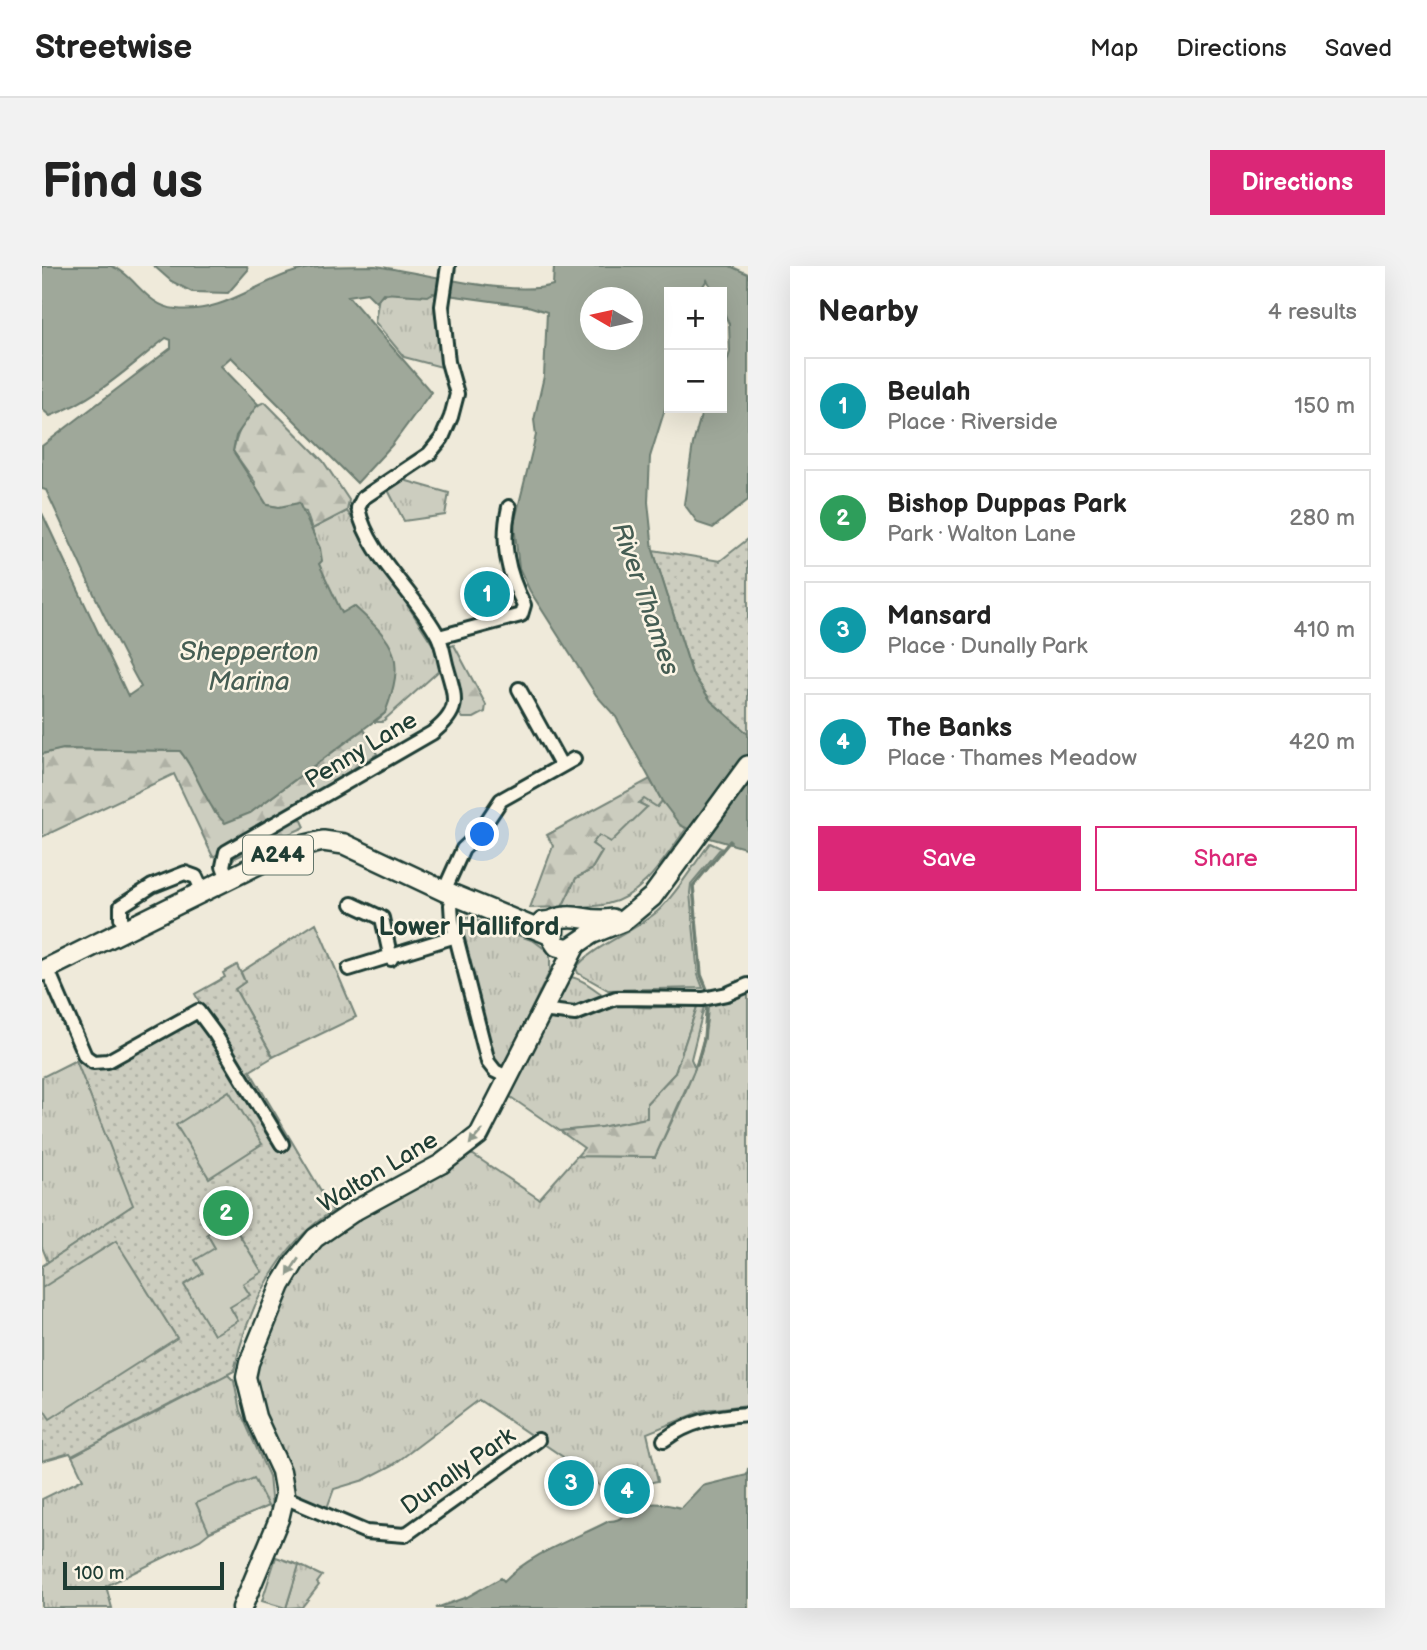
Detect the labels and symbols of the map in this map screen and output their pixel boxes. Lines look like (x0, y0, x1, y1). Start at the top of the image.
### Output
north arrow (580, 287, 643, 350)
water label: River Thames (604, 519, 686, 679)
pin: 1 (464, 568, 510, 620)
water label: Shepperton Marina (179, 637, 319, 698)
street label: Penny Lane (300, 705, 422, 795)
your location (465, 817, 499, 851)
road number: A244 (243, 835, 313, 874)
district label: Lower Halliford (379, 912, 559, 943)
street label: Walton Lane (313, 1125, 443, 1219)
one-way arrow (469, 1128, 484, 1145)
pin: 2 (203, 1187, 249, 1239)
one-way arrow (286, 1257, 299, 1276)
street label: Dunally Park (395, 1421, 521, 1521)
pin: 3 (548, 1457, 594, 1509)
pin: 4 (604, 1465, 650, 1517)
scale bar (63, 1559, 224, 1591)

